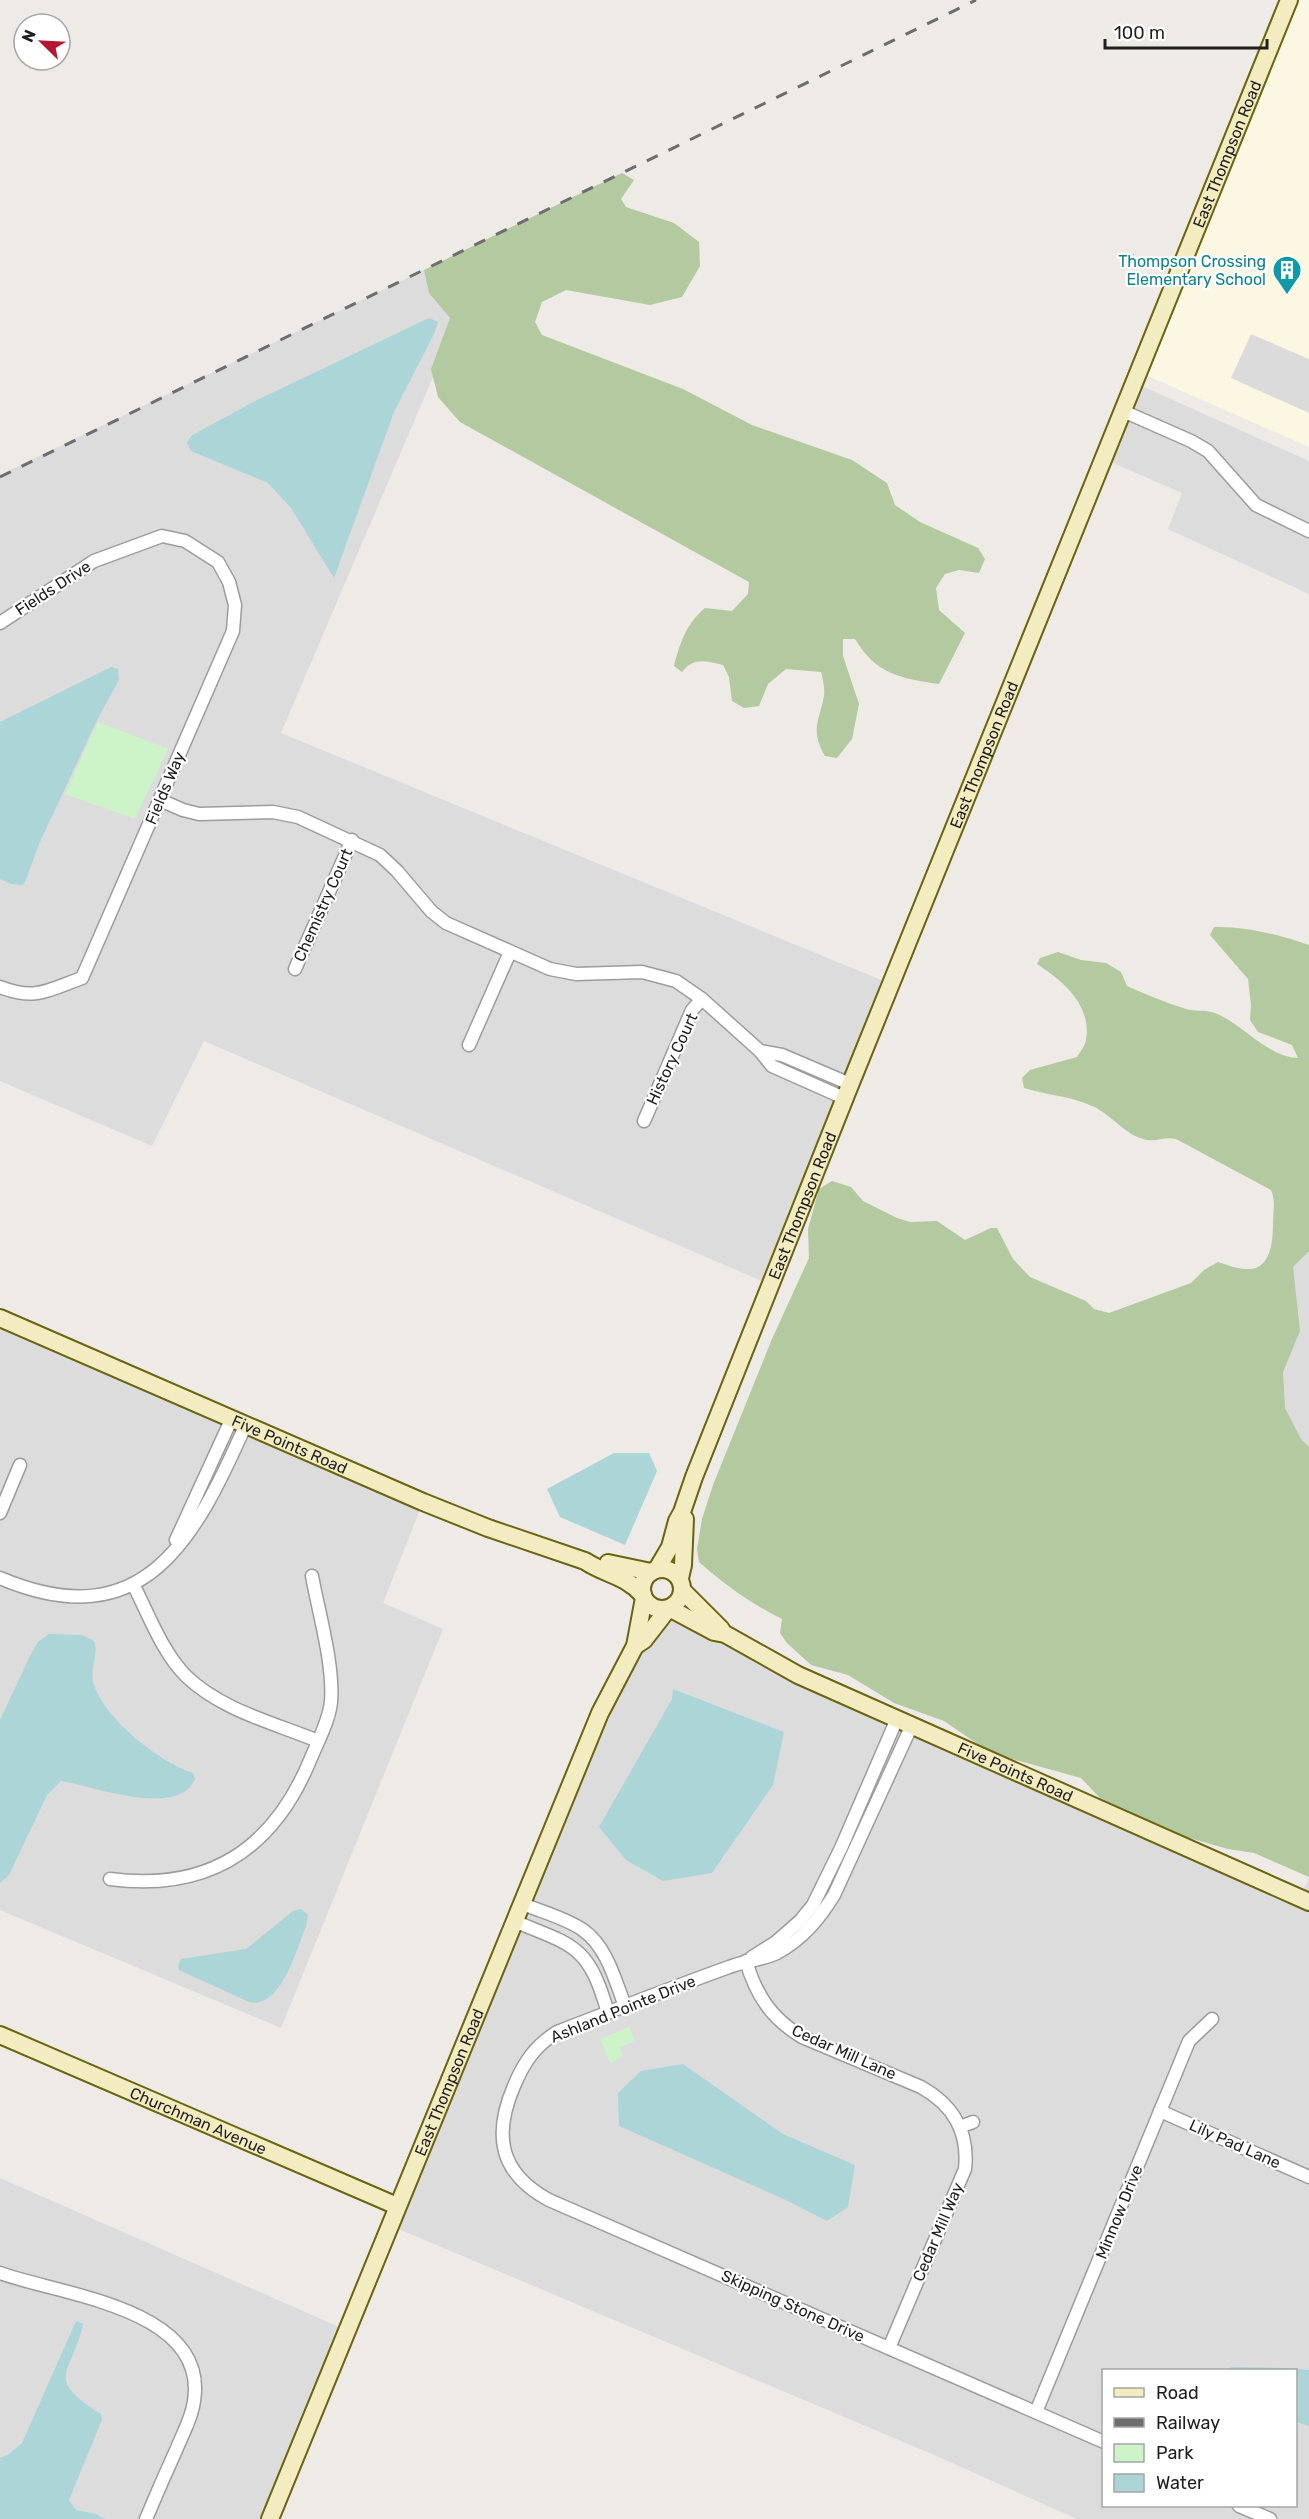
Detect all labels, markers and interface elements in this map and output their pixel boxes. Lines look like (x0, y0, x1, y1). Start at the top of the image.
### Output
north arrow (12, 12, 72, 72)
scale bar (1105, 12, 1267, 50)
text: 100 m (1114, 22, 1165, 44)
text: N (18, 27, 40, 45)
street label: East Thompson Road (1188, 78, 1265, 230)
place label: Thompson Crossing Elementary School (1118, 252, 1266, 289)
building icon: Thompson Crossing Elementary School (1271, 254, 1303, 296)
street label: Fields Drive (12, 557, 94, 619)
street label: East Thompson Road (945, 678, 1022, 831)
street label: Fields Way (141, 749, 189, 827)
street label: Chemistry Court (289, 845, 357, 965)
street label: History Court (642, 1010, 702, 1108)
street label: East Thompson Road (764, 1129, 840, 1282)
street label: Five Points Road (229, 1411, 350, 1477)
street label: Five Points Road (955, 1738, 1076, 1805)
street label: Ashland Pointe Drive (548, 1971, 698, 2047)
street label: East Thompson Road (410, 2006, 487, 2158)
street label: Cedar Mill Lane (789, 2020, 899, 2084)
street label: Churchman Avenue (127, 2083, 270, 2158)
street label: Lily Pad Lane (1186, 2115, 1284, 2173)
street label: Minnow Drive (1091, 2162, 1147, 2262)
street label: Cedar Mill Way (909, 2180, 967, 2284)
street label: Skipping Stone Drive (718, 2266, 868, 2346)
legend (1102, 2369, 1297, 2507)
text: Road (1156, 2382, 1199, 2404)
text: Railway (1156, 2412, 1220, 2434)
text: Park (1156, 2442, 1194, 2464)
text: Water (1156, 2472, 1204, 2494)

